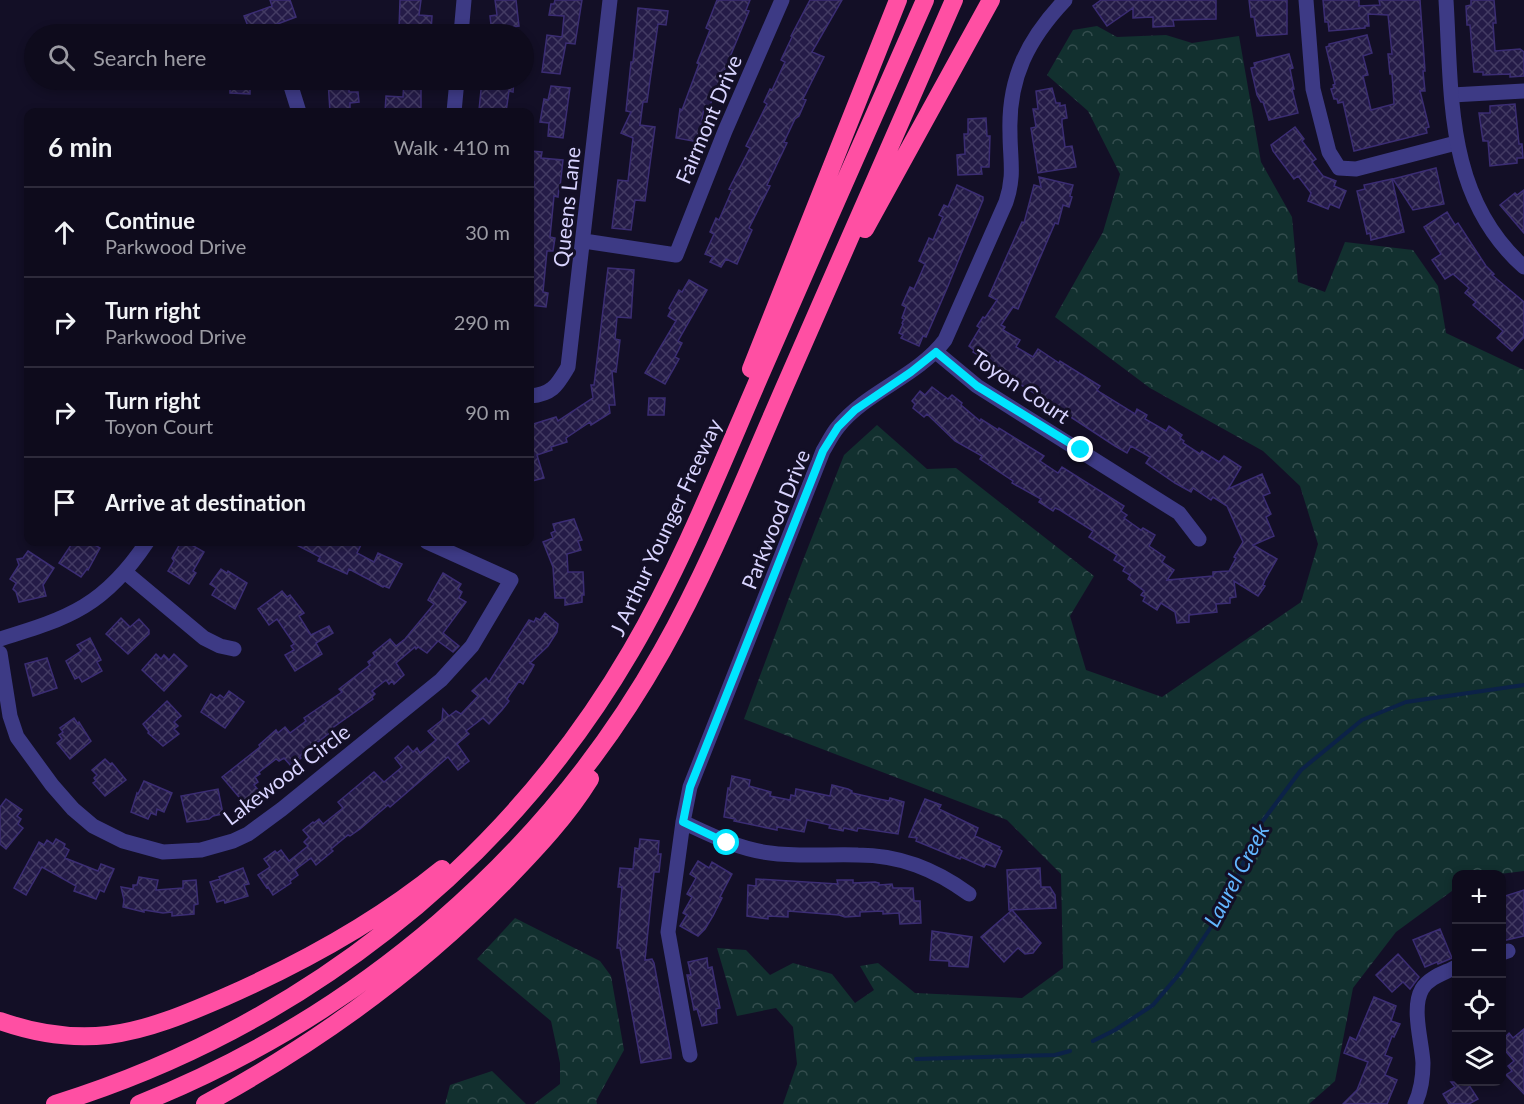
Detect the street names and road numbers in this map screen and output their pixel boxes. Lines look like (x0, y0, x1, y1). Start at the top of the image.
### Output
street label: Fairmont Drive (670, 51, 746, 187)
street label: Queens Lane (547, 146, 585, 268)
street label: Toyon Court (967, 344, 1075, 428)
street label: J Arthur Younger Freeway (604, 414, 726, 639)
street label: Parkwood Drive (736, 446, 814, 592)
street label: Lakewood Circle (218, 718, 354, 830)

